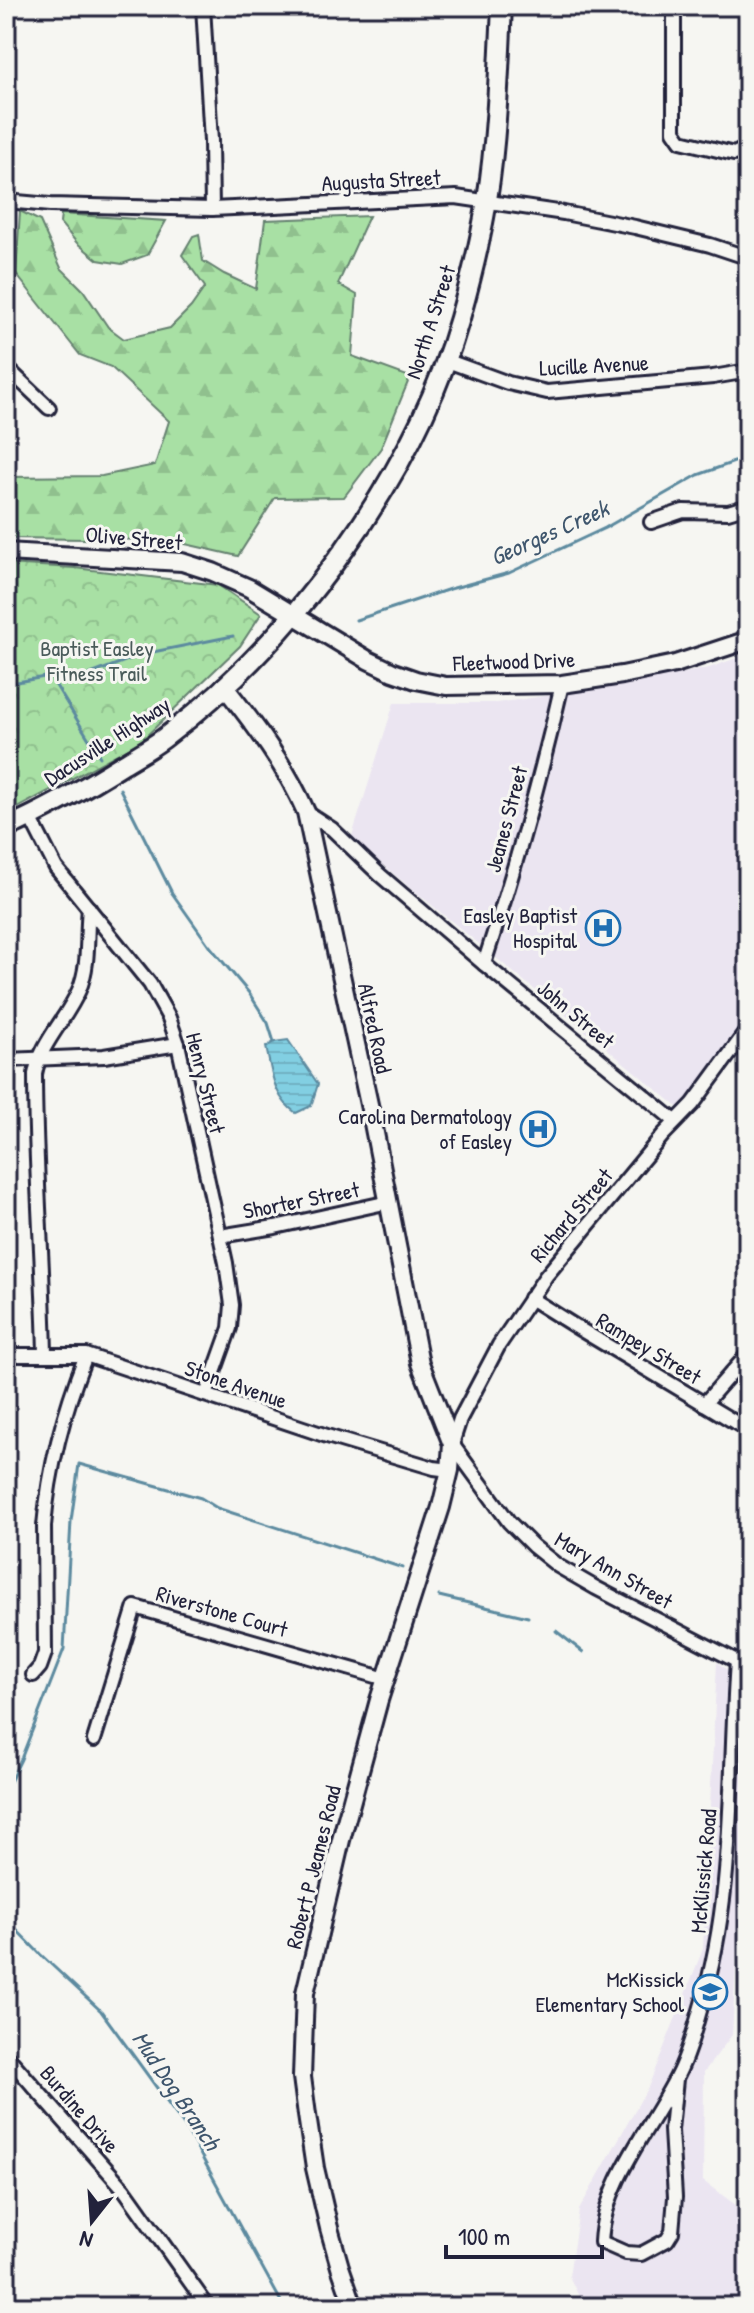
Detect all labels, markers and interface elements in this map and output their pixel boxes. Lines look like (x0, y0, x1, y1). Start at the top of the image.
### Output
street label: Augusta Street (321, 162, 442, 198)
street label: North A Street (398, 261, 463, 383)
street label: Lucille Avenue (539, 347, 650, 383)
water label: Georges Creek (485, 491, 616, 573)
street label: Olive Street (84, 519, 184, 557)
park label: Baptist Easley Fitness Trail (40, 633, 154, 688)
street label: Fleetwood Drive (451, 644, 576, 678)
street label: Dacusville Highway (38, 689, 176, 793)
street label: Jeanes Street (477, 762, 535, 876)
place label: Easley Baptist Hospital (463, 900, 577, 955)
hospital icon: Easley Baptist Hospital (584, 909, 622, 947)
street label: John Street (531, 973, 621, 1055)
street label: Alfred Road (351, 980, 399, 1076)
street label: Henry Street (179, 1029, 233, 1137)
place label: Carolina Dermatology of Easley (338, 1101, 512, 1156)
hospital icon: Carolina Dermatology of Easley (519, 1110, 557, 1148)
street label: Richard Street (523, 1161, 620, 1269)
street label: Shorter Street (240, 1174, 362, 1226)
street label: Rampey Street (591, 1305, 707, 1391)
street label: Stone Avenue (181, 1353, 291, 1416)
street label: Mary Ann Street (550, 1524, 679, 1616)
street label: Riverstone Court (153, 1578, 292, 1644)
street label: Robert P Jeanes Road (278, 1782, 348, 1952)
street label: McKlissick Road (683, 1807, 723, 1934)
place label: McKissick Elementary School (536, 1964, 684, 2019)
school or university icon: McKissick Elementary School (691, 1973, 729, 2011)
water label: Mud Dog Branch (125, 2024, 230, 2158)
street label: Burdine Drive (34, 2059, 127, 2159)
north arrow (52, 2181, 132, 2261)
scale bar (446, 2209, 602, 2259)
text: 100 m (458, 2220, 510, 2252)
text: N (76, 2224, 96, 2256)

